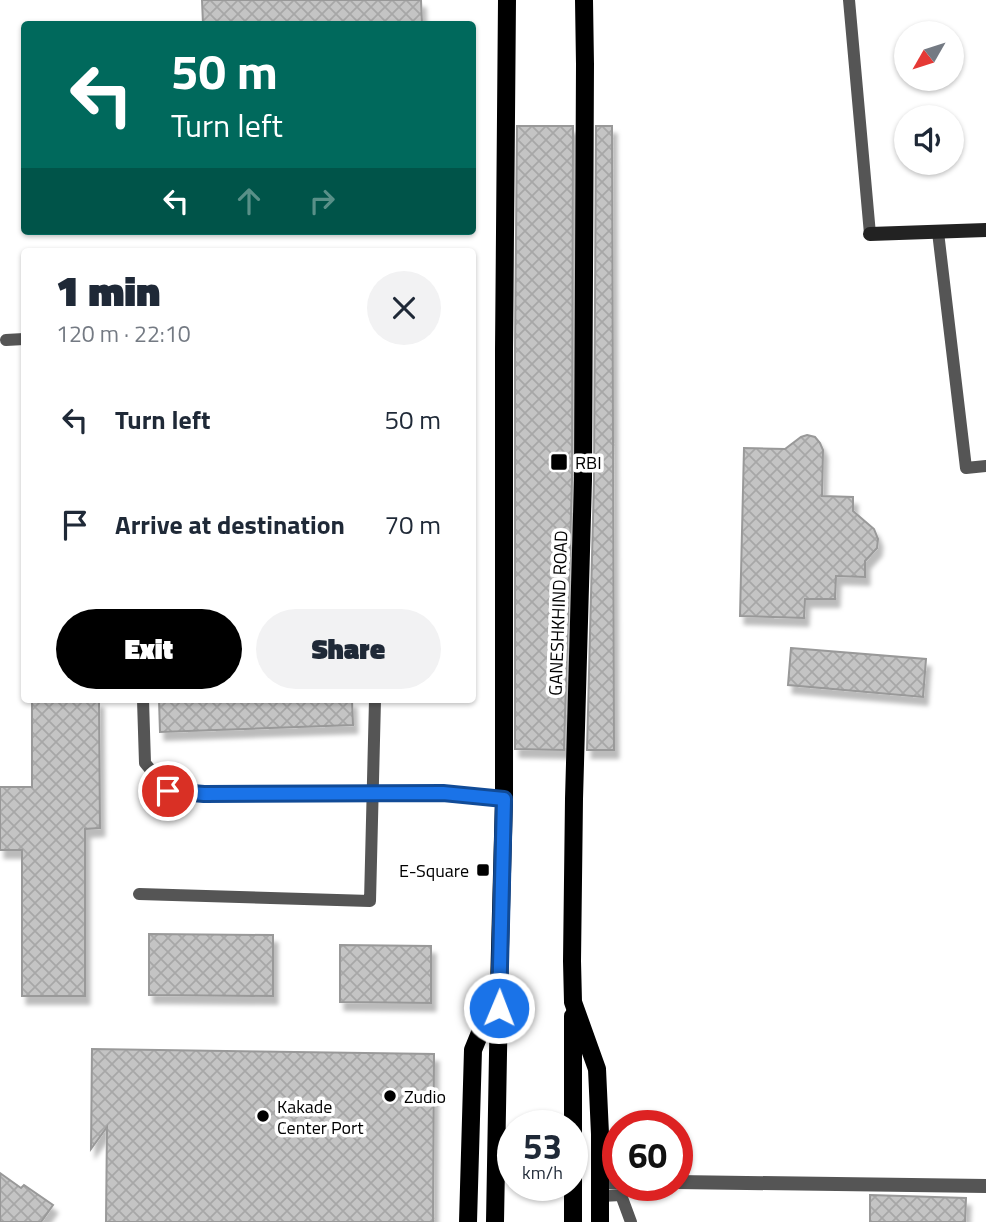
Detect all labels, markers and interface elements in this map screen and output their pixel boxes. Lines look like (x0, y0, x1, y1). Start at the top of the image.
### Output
north arrow (894, 21, 964, 91)
map controls (894, 21, 964, 175)
text: 50 m (171, 33, 278, 108)
icon: left (56, 49, 147, 140)
text: Turn left (171, 101, 283, 149)
button: sound (894, 105, 964, 175)
icon: left (157, 182, 195, 220)
icon: ahead (230, 182, 268, 220)
icon: right (303, 182, 341, 220)
text: 1 min (56, 258, 160, 322)
button: close (367, 271, 441, 345)
text: 120 m · 22:10 (56, 316, 191, 351)
text: Turn left (115, 400, 210, 439)
text: 50 m (384, 400, 441, 439)
icon: left (56, 401, 94, 439)
place label: RBI (575, 449, 602, 476)
marker: RBI (549, 452, 569, 472)
text: Arrive at destination (115, 505, 345, 544)
text: 70 m (384, 505, 441, 544)
icon: arrive (56, 506, 94, 544)
street label: GANESHKHIND ROAD (542, 530, 574, 696)
button: Exit (56, 609, 242, 689)
button: Share (256, 609, 441, 689)
pin (138, 761, 198, 821)
icon: arrive (149, 772, 187, 810)
place label: E-Square (399, 857, 469, 884)
marker: E-Square (475, 862, 491, 878)
position arrow (462, 971, 536, 1045)
place label: Zudio (404, 1083, 446, 1110)
marker: Zudio (382, 1088, 398, 1104)
place label: Kakade Center Port (277, 1093, 364, 1141)
marker: Kakade Center Port (255, 1108, 271, 1124)
speed limit sign: 60 (602, 1110, 693, 1201)
text: 53 (523, 1119, 562, 1173)
text: km/h (522, 1159, 563, 1186)

